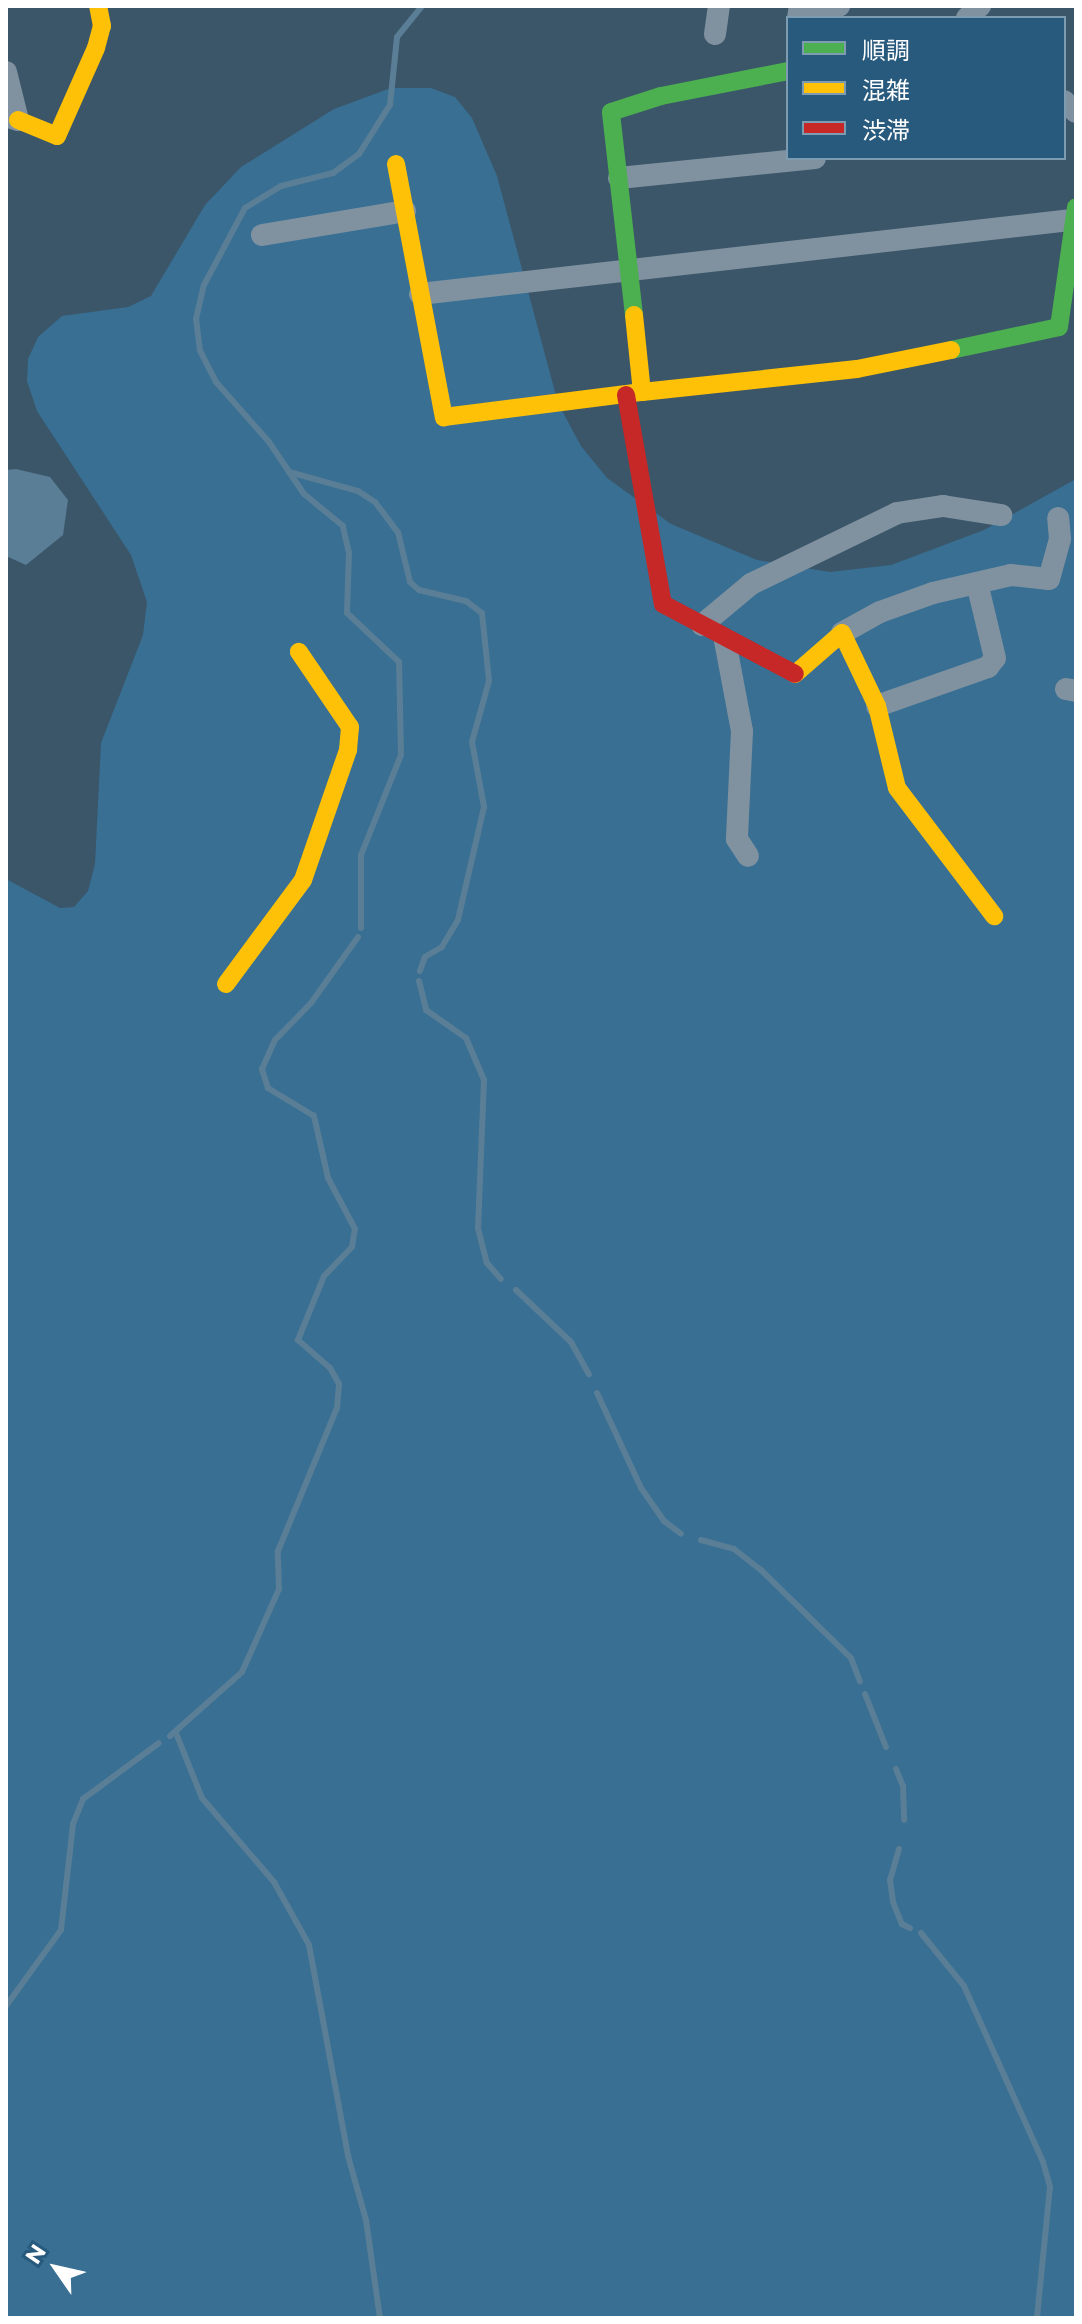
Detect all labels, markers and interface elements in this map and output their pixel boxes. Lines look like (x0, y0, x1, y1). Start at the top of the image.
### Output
legend (786, 16, 1066, 160)
text: 順調 (862, 36, 910, 65)
text: 混雑 (862, 76, 910, 105)
text: 渋滞 (862, 116, 910, 145)
north arrow (16, 2228, 96, 2308)
text: N (20, 2239, 52, 2269)

